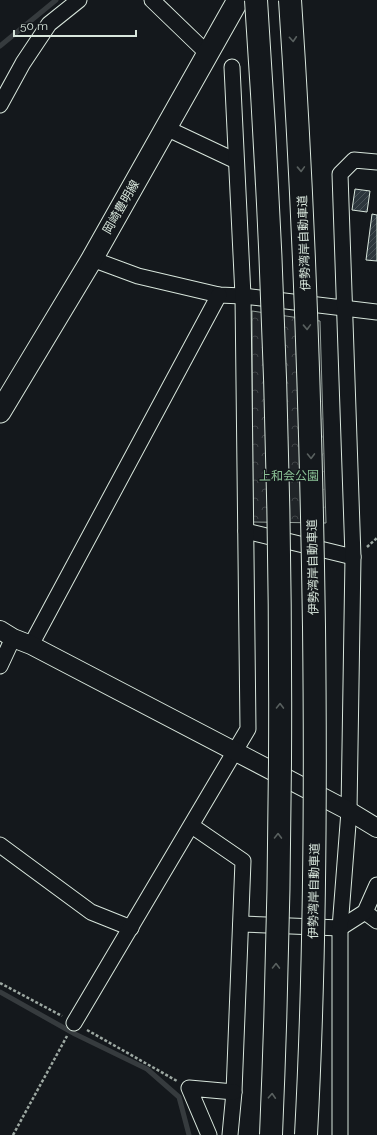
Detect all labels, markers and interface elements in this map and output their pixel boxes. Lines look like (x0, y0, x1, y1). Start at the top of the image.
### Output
scale bar (14, 12, 136, 38)
text: 50 m (20, 19, 48, 33)
one-way arrow (289, 36, 297, 42)
one-way arrow (296, 166, 305, 172)
street label: 岡崎豊明線 (100, 178, 142, 236)
street label: 伊勢湾岸自動車道 (295, 195, 313, 291)
one-way arrow (303, 324, 312, 330)
one-way arrow (307, 453, 315, 459)
park label: 上和会公園 (259, 469, 319, 483)
street label: 伊勢湾岸自動車道 (305, 519, 321, 615)
one-way arrow (275, 703, 284, 709)
one-way arrow (274, 833, 282, 839)
street label: 伊勢湾岸自動車道 (306, 843, 322, 939)
one-way arrow (272, 963, 280, 969)
one-way arrow (268, 1093, 277, 1099)

